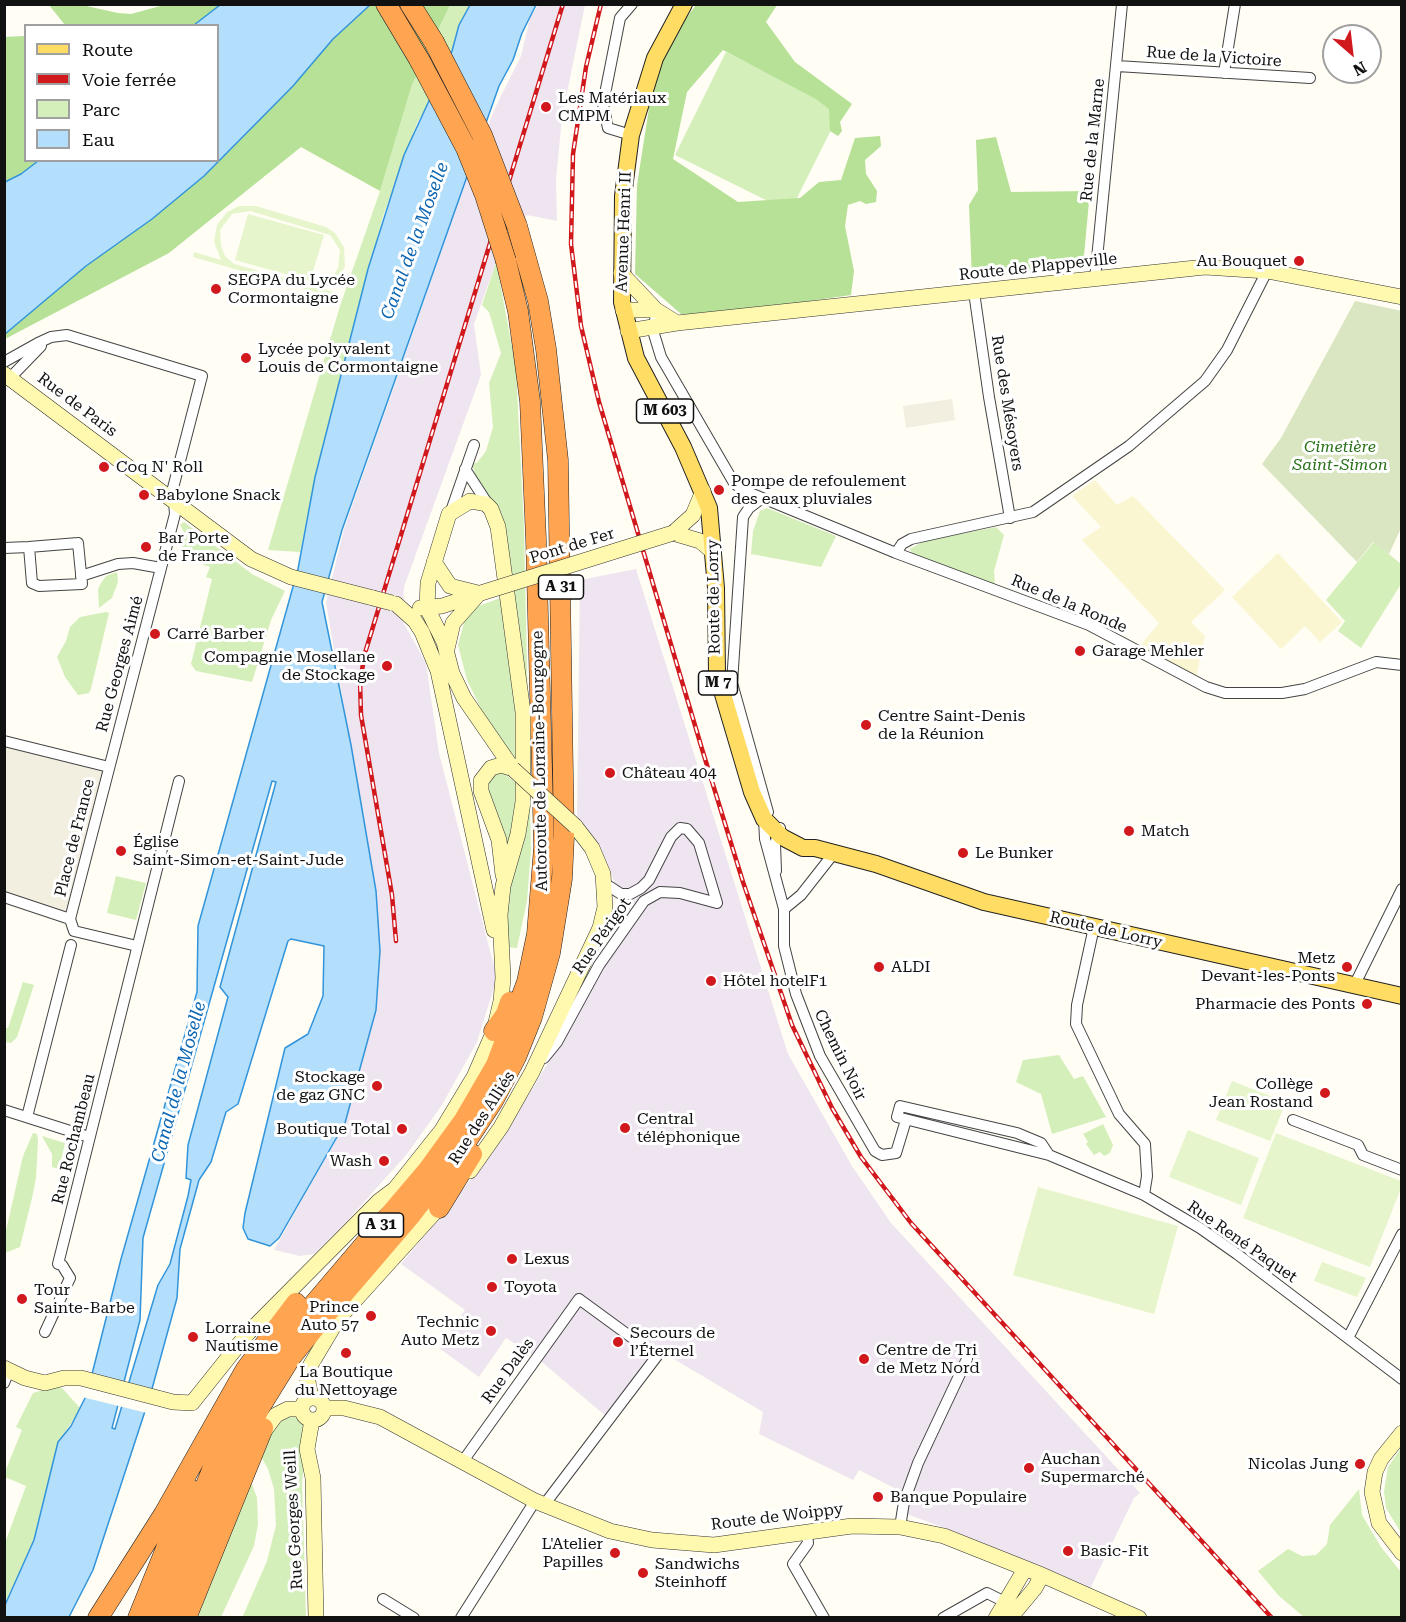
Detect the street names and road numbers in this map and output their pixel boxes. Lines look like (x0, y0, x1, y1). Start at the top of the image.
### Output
street label: Rue de la Victoire (1146, 43, 1282, 71)
street label: Rue de la Marne (1077, 77, 1109, 203)
street label: Avenue Henri II (612, 171, 636, 293)
street label: Route de Plappeville (958, 249, 1118, 285)
street label: Rue des Mésoyers (987, 334, 1027, 472)
street label: Rue de Paris (33, 369, 121, 441)
road number: M 603 (636, 399, 694, 423)
street label: Pont de Fer (527, 524, 617, 568)
street label: Route de Lorry (703, 539, 725, 655)
street label: Rue de la Ronde (1008, 571, 1130, 637)
road number: A 31 (538, 575, 584, 599)
street label: Rue Georges Aimé (93, 594, 147, 734)
street label: Autoroute de Lorraine-Bourgogne (528, 630, 552, 892)
road number: M 7 (698, 671, 738, 695)
street label: Place de France (51, 777, 99, 899)
street label: Rue Périgot (569, 894, 635, 978)
street label: Route de Lorry (1048, 908, 1164, 952)
street label: Chemin Noir (810, 1006, 870, 1104)
street label: Rue des Alliés (445, 1068, 519, 1168)
street label: Rue Rochambeau (48, 1072, 100, 1206)
street label: Rue René Paquet (1183, 1197, 1301, 1287)
road number: A 31 (358, 1213, 404, 1237)
street label: Rue Dalès (478, 1335, 538, 1407)
street label: Rue Georges Weill (281, 1450, 307, 1590)
street label: Route de Woippy (710, 1499, 844, 1535)

